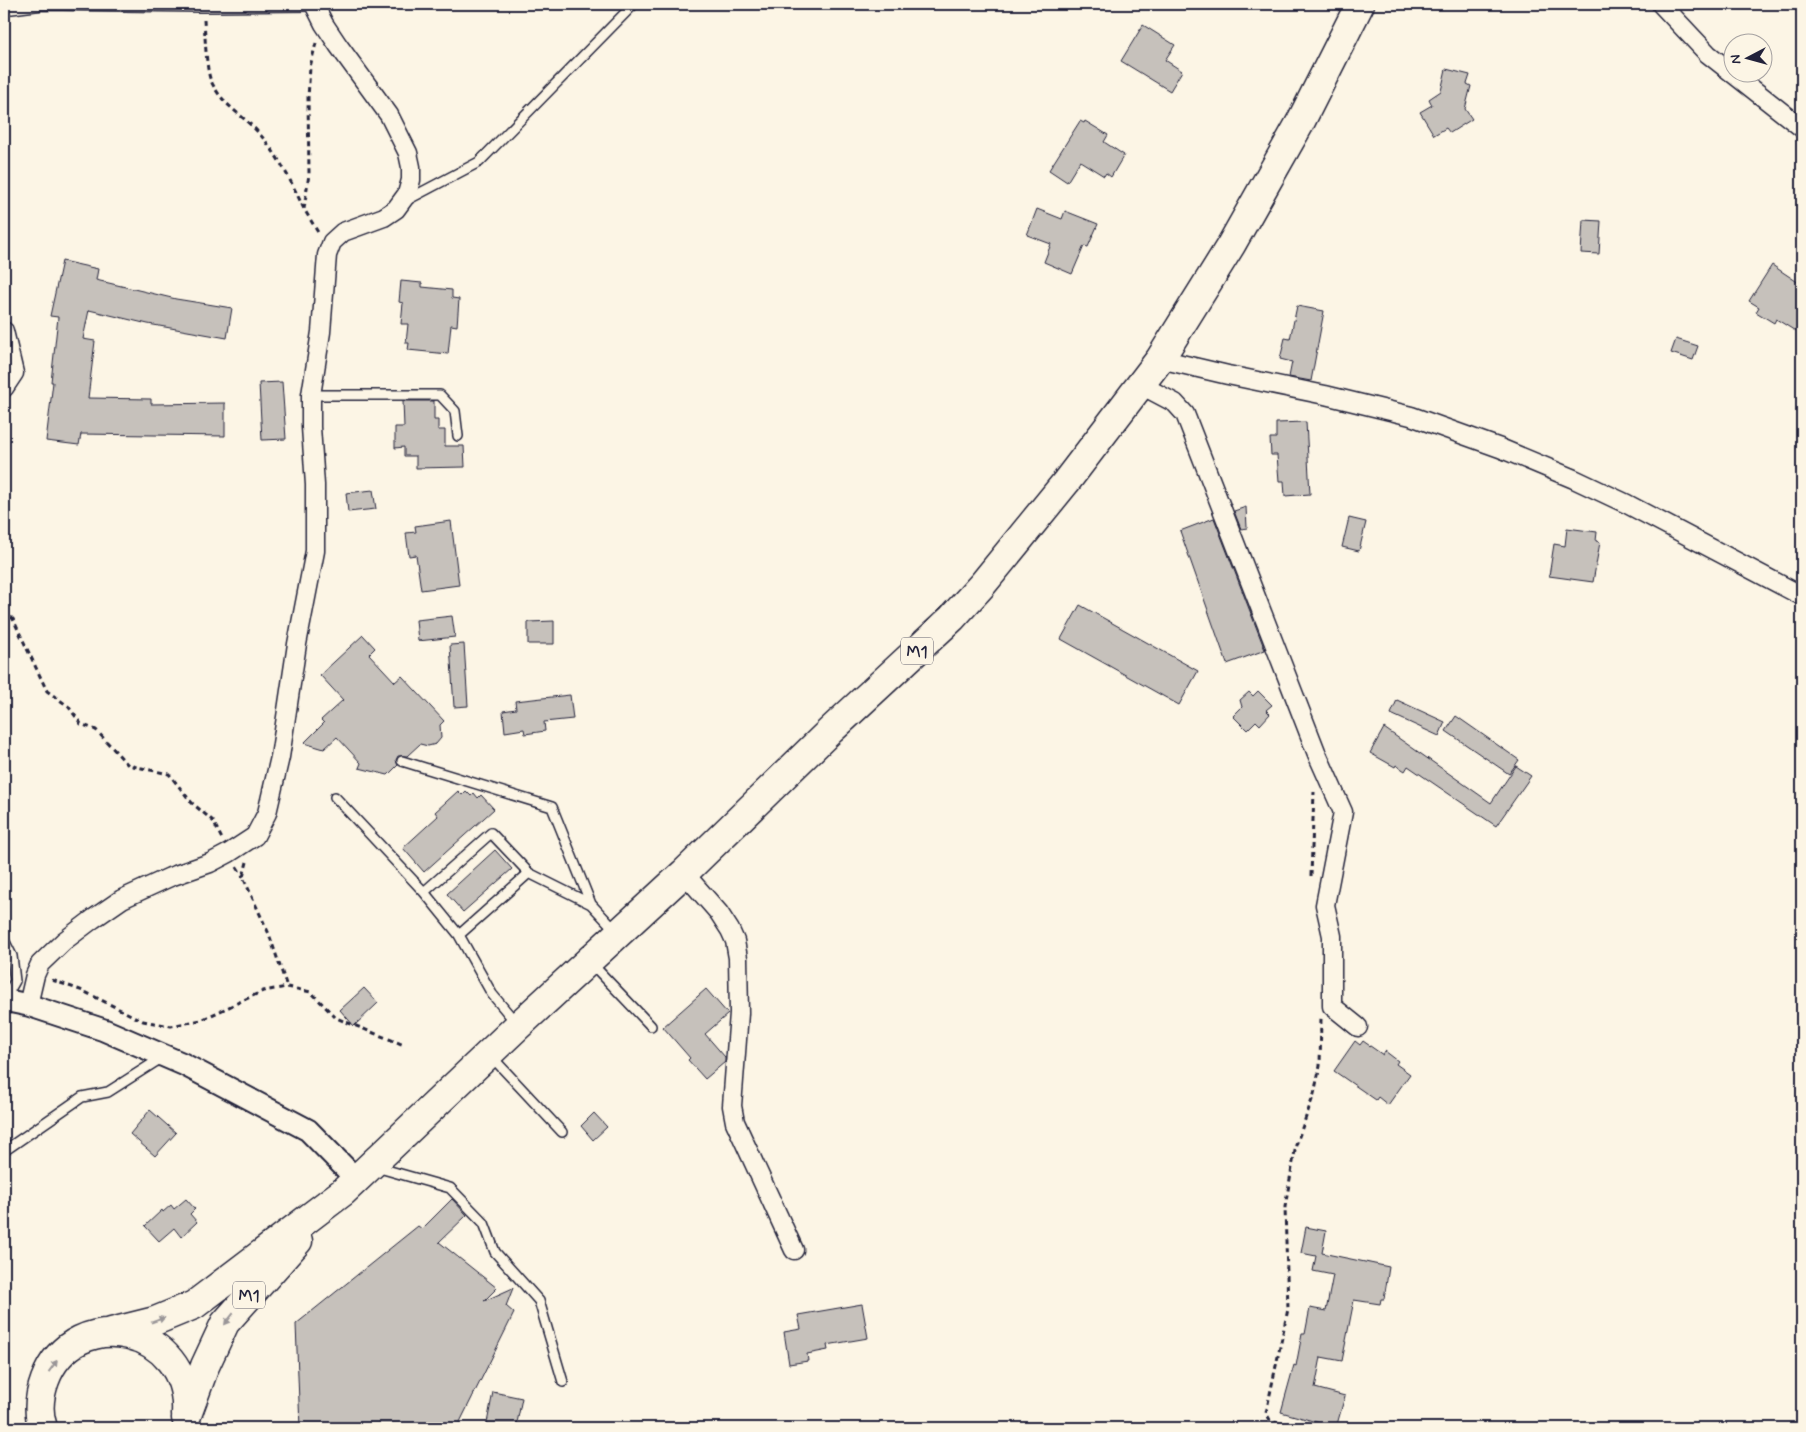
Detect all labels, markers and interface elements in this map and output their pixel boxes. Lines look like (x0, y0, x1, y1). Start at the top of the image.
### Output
north arrow (1724, 32, 1774, 82)
text: N (1727, 54, 1746, 65)
road number: M1 (901, 637, 933, 664)
road number: M1 (233, 1282, 265, 1308)
one-way arrow (223, 1312, 234, 1325)
one-way arrow (151, 1316, 166, 1324)
one-way arrow (48, 1359, 58, 1372)

